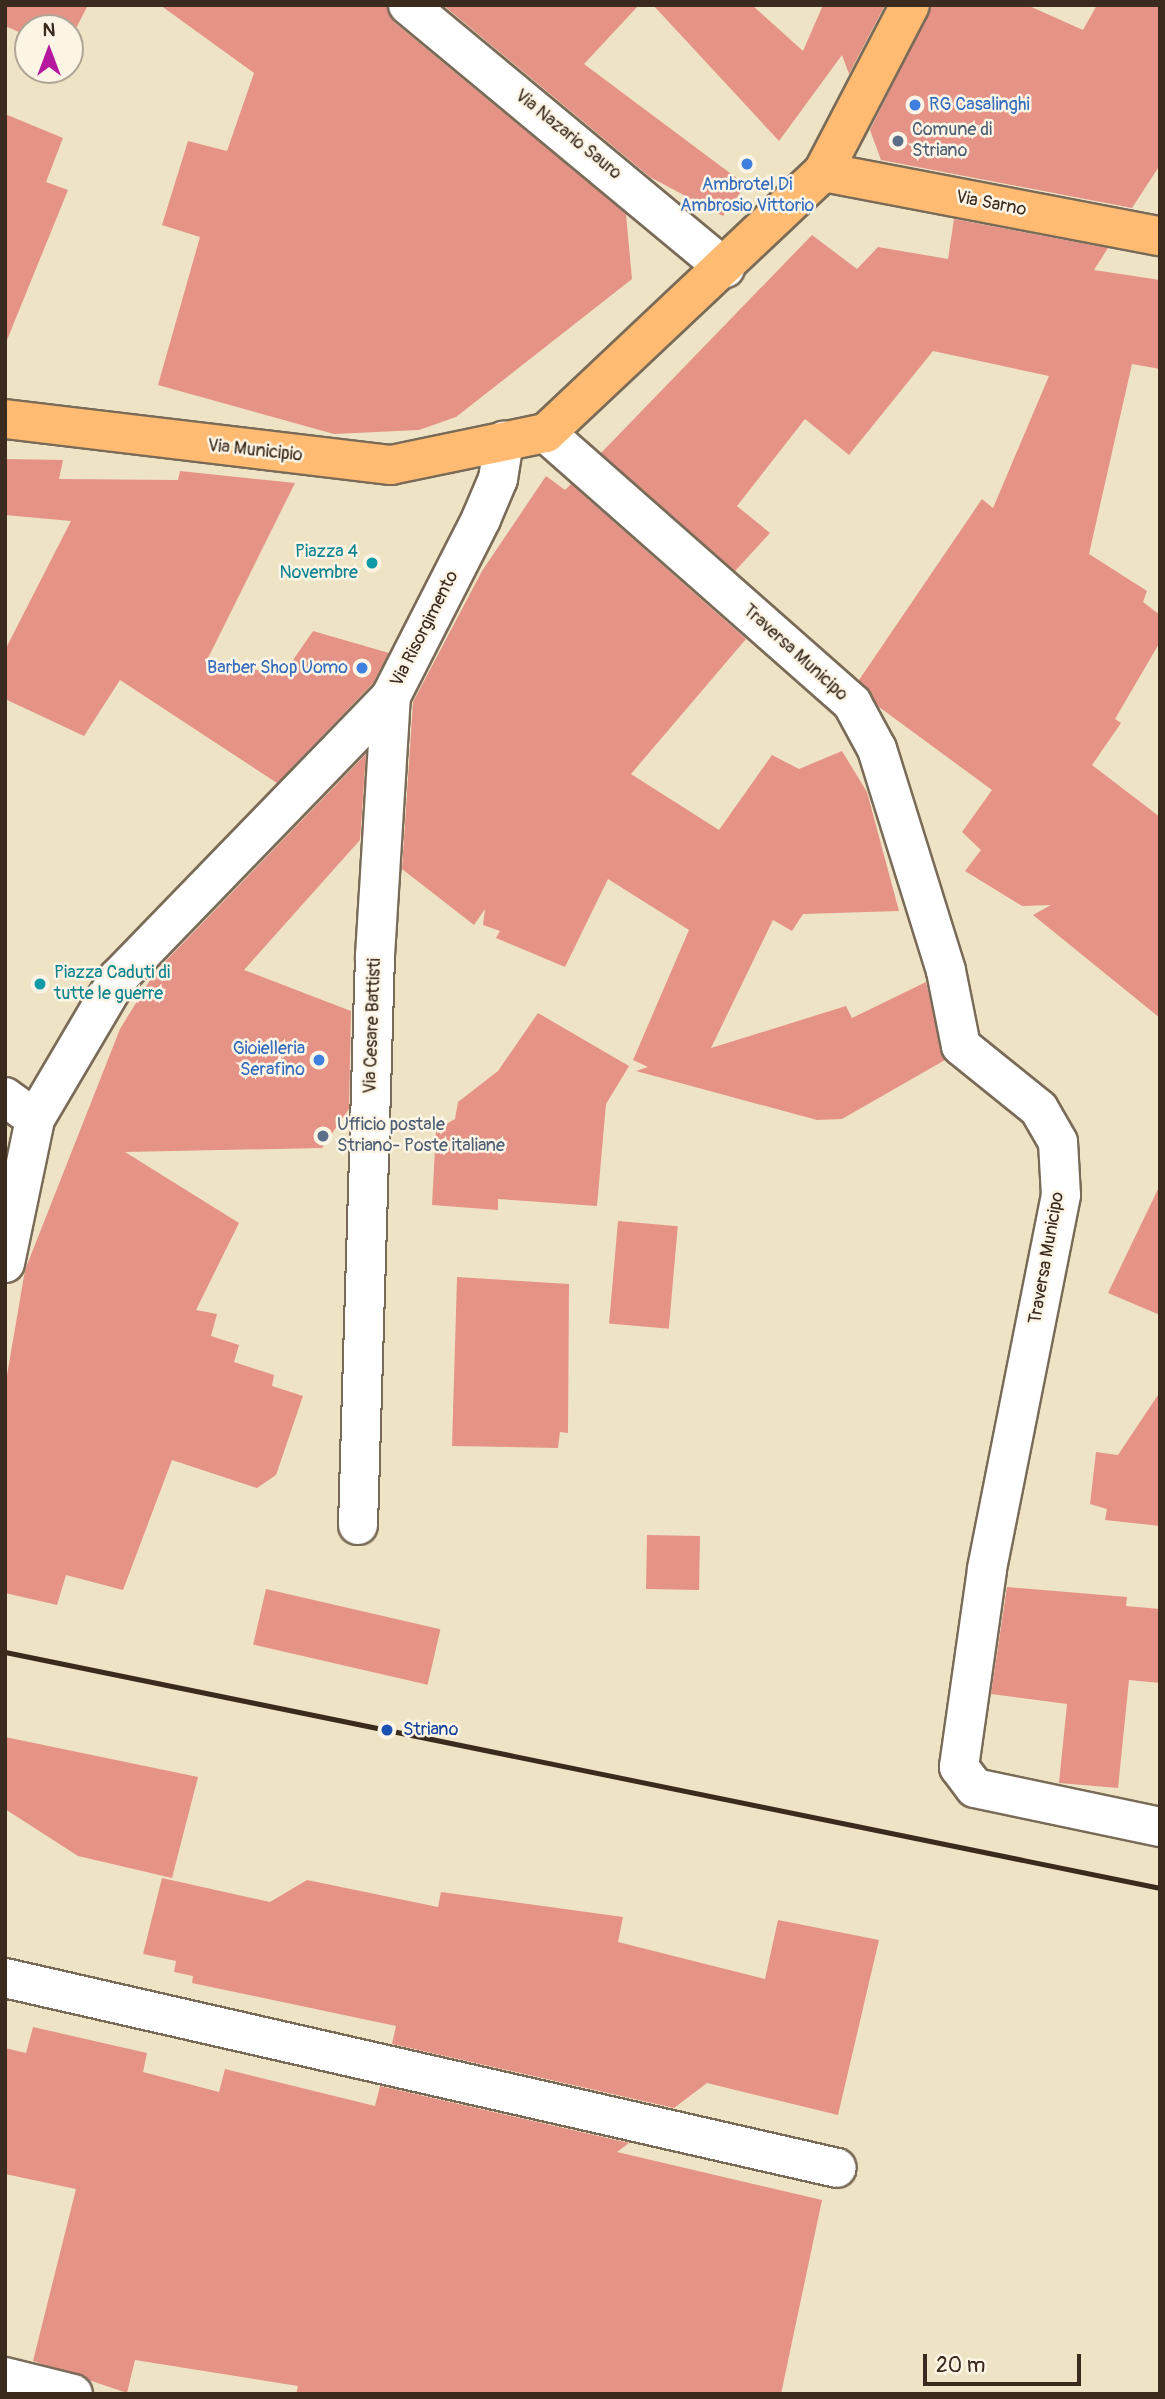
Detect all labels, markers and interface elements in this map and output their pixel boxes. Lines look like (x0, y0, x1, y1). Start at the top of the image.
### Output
north arrow (14, 14, 84, 84)
text: N (43, 18, 55, 42)
street label: Via Nazario Sauro (510, 85, 626, 185)
place label: RG Casalinghi (929, 94, 1030, 116)
marker: RG Casalinghi (907, 97, 923, 113)
place label: Comune di Striano (912, 120, 992, 162)
marker: Comune di Striano (890, 133, 906, 149)
marker: Ambrotel Di Ambrosio Vittorio (739, 156, 755, 172)
place label: Ambrotel Di Ambrosio Vittorio (680, 175, 814, 218)
street label: Via Sarno (954, 187, 1028, 221)
street label: Via Municipio (206, 435, 304, 467)
place label: Piazza 4 Novembre (280, 542, 358, 584)
marker: Piazza 4 Novembre (364, 555, 380, 571)
street label: Via Risorgimento (386, 567, 464, 691)
street label: Traversa Municipo (738, 600, 852, 706)
place label: Barber Shop Uomo (207, 657, 348, 679)
marker: Barber Shop Uomo (354, 660, 370, 676)
street label: Via Cesare Battisti (360, 958, 386, 1094)
place label: Piazza Caduti di tutte le guerre (54, 963, 170, 1006)
marker: Piazza Caduti di tutte le guerre (32, 976, 48, 992)
place label: Gioielleria Serafino (233, 1039, 305, 1082)
marker: Gioielleria Serafino (311, 1052, 327, 1068)
place label: Ufficio postale Striano- Poste italiane (337, 1115, 505, 1158)
marker: Ufficio postale Striano- Poste italiane (315, 1128, 331, 1144)
street label: Traversa Municipo (1025, 1190, 1069, 1326)
place label: Striano (403, 1719, 458, 1741)
marker: Striano (377, 1720, 397, 1740)
scale bar (927, 2340, 1084, 2384)
text: 20 m (936, 2352, 985, 2379)

